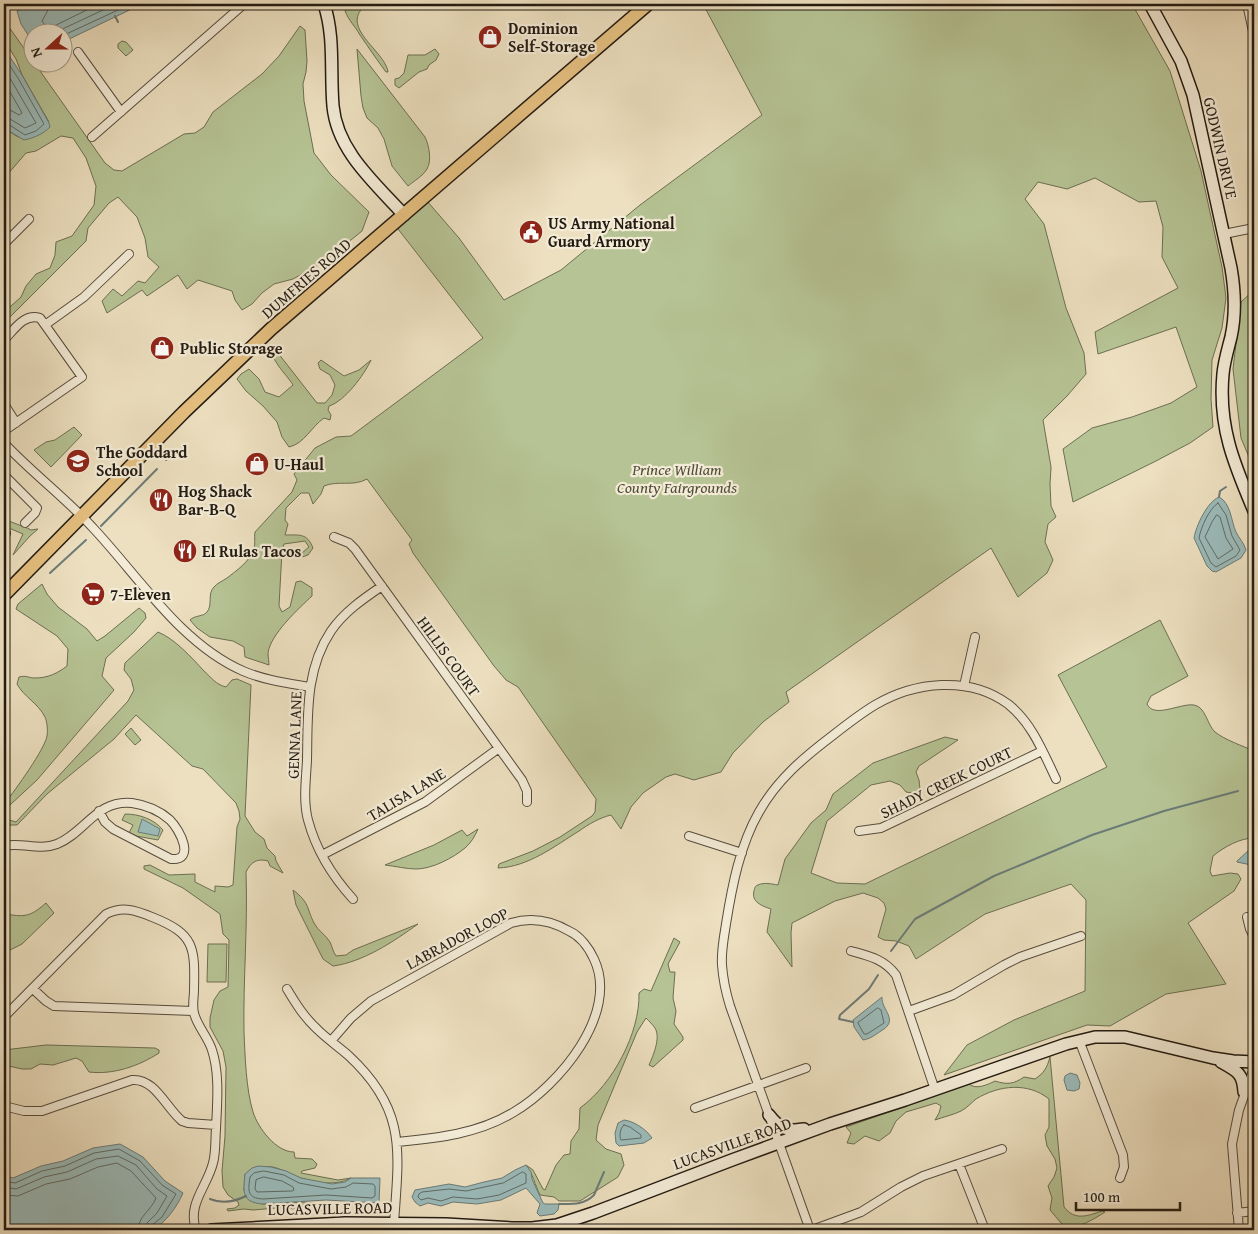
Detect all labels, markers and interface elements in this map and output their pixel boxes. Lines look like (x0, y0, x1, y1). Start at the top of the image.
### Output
place label: Dominion Self-Storage (508, 16, 595, 58)
north arrow (22, 22, 72, 72)
shop icon: Dominion Self-Storage (477, 24, 503, 50)
text: N (25, 44, 47, 61)
street label: GODWIN DRIVE (1198, 95, 1244, 201)
place label: US Army National Guard Armory (548, 211, 675, 253)
public building icon: US Army National Guard Armory (518, 219, 544, 245)
street label: DUMFRIES ROAD (256, 232, 357, 324)
shop icon: Public Storage (149, 335, 175, 361)
place label: Public Storage (180, 336, 283, 360)
place label: The Goddard School (96, 440, 188, 482)
school or university icon: The Goddard School (65, 448, 91, 474)
shop icon: U-Haul (244, 451, 270, 477)
place label: U-Haul (274, 452, 324, 476)
park label: Prince William County Fairgrounds (617, 457, 737, 499)
place label: Hog Shack Bar-B-Q (178, 479, 253, 521)
restaurant icon: Hog Shack Bar-B-Q (148, 487, 174, 513)
restaurant icon: El Rulas Tacos (172, 538, 198, 564)
place label: El Rulas Tacos (202, 539, 302, 563)
supermarket icon: 7-Eleven (80, 581, 106, 607)
place label: 7-Eleven (110, 582, 171, 606)
street label: HILLIS COURT (412, 611, 486, 701)
street label: GENNA LANE (280, 691, 308, 779)
street label: SHADY CREEK COURT (876, 740, 1016, 824)
street label: TALISA LANE (362, 761, 450, 827)
street label: LABRADOR LOOP (401, 901, 513, 975)
street label: LUCASVILLE ROAD (669, 1110, 795, 1176)
scale bar (1076, 1179, 1179, 1211)
text: 100 m (1083, 1186, 1121, 1207)
street label: LUCASVILLE ROAD (268, 1195, 393, 1221)

